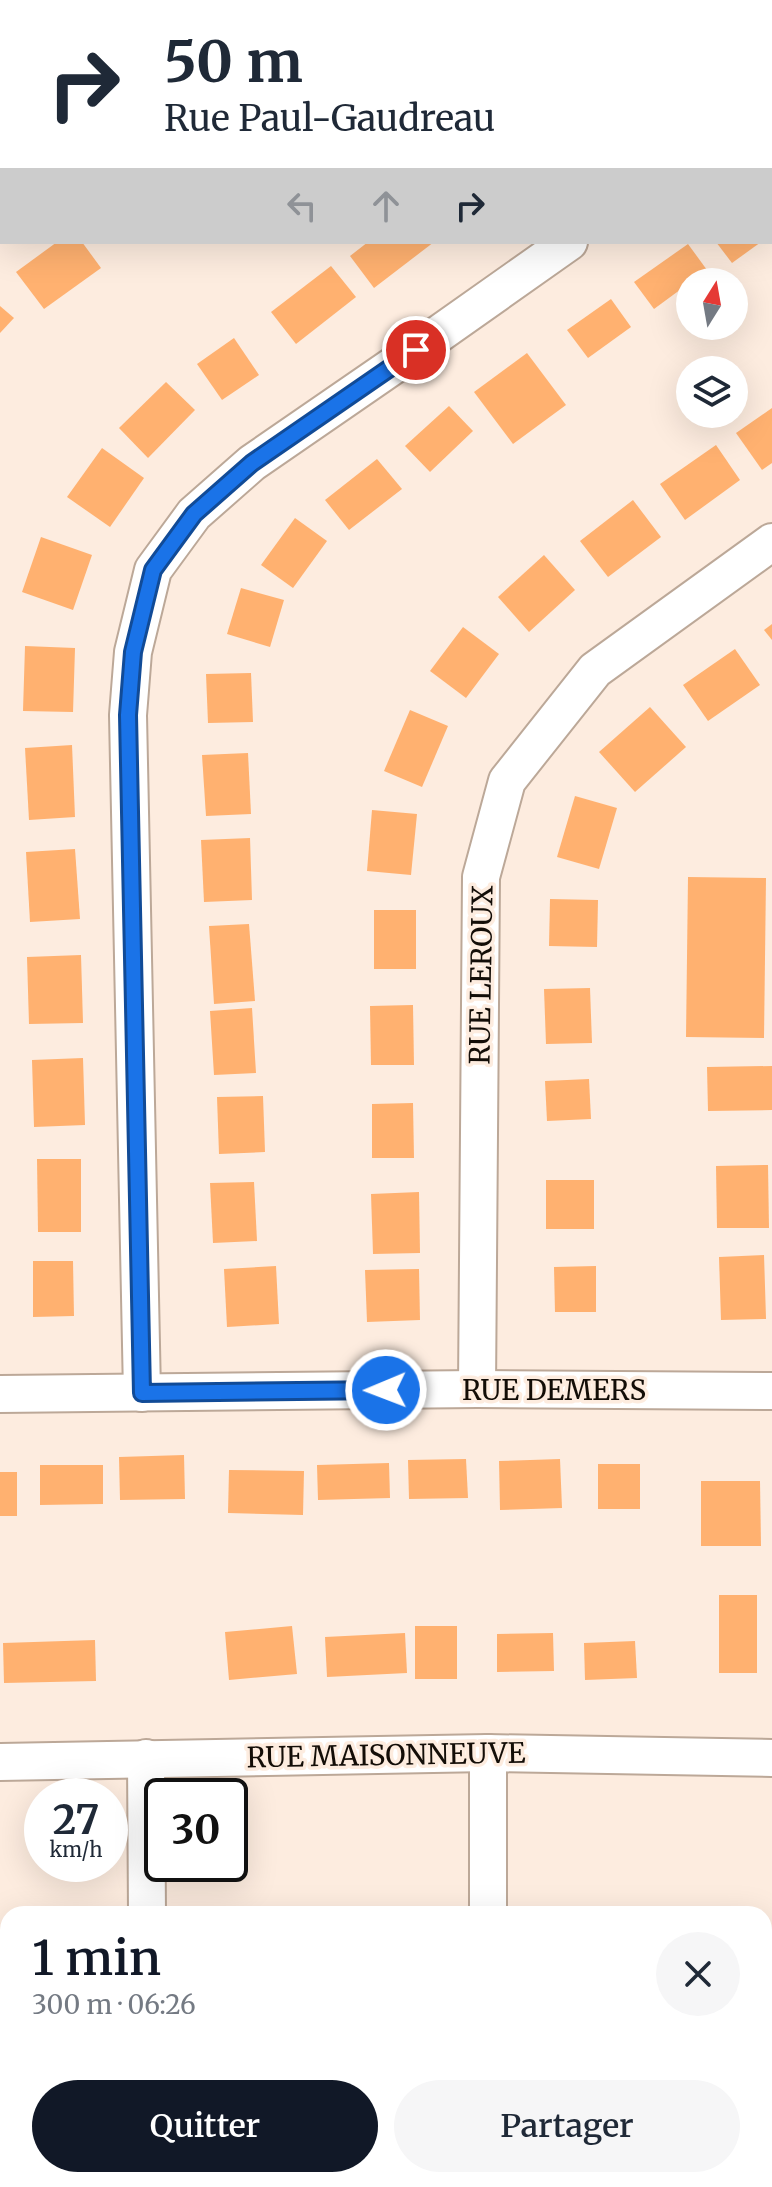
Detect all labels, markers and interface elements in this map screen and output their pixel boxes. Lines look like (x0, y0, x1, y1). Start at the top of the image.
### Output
text: 50 m (164, 27, 303, 97)
icon: right (32, 32, 136, 136)
text: Rue Paul-Gaudreau (164, 96, 495, 141)
icon: left (280, 184, 324, 228)
icon: ahead (364, 184, 408, 228)
icon: right (448, 184, 492, 228)
north arrow (676, 268, 748, 340)
map controls (676, 268, 748, 428)
pin (382, 316, 450, 384)
icon: arrive (394, 328, 438, 372)
button: layers (676, 356, 748, 428)
street label: RUE LEROUX (461, 885, 501, 1065)
position arrow (344, 1348, 428, 1432)
street label: RUE DEMERS (462, 1372, 646, 1408)
street label: RUE MAISONNEUVE (246, 1735, 526, 1775)
speed limit sign: 30 (144, 1778, 248, 1882)
text: 27 (53, 1795, 99, 1845)
text: km/h (50, 1837, 102, 1862)
text: 1 min (32, 1928, 161, 1988)
button: close (656, 1932, 740, 2016)
text: 300 m · 06:26 (32, 1988, 196, 2021)
button: Quitter (32, 2080, 378, 2172)
button: Partager (394, 2080, 740, 2172)

